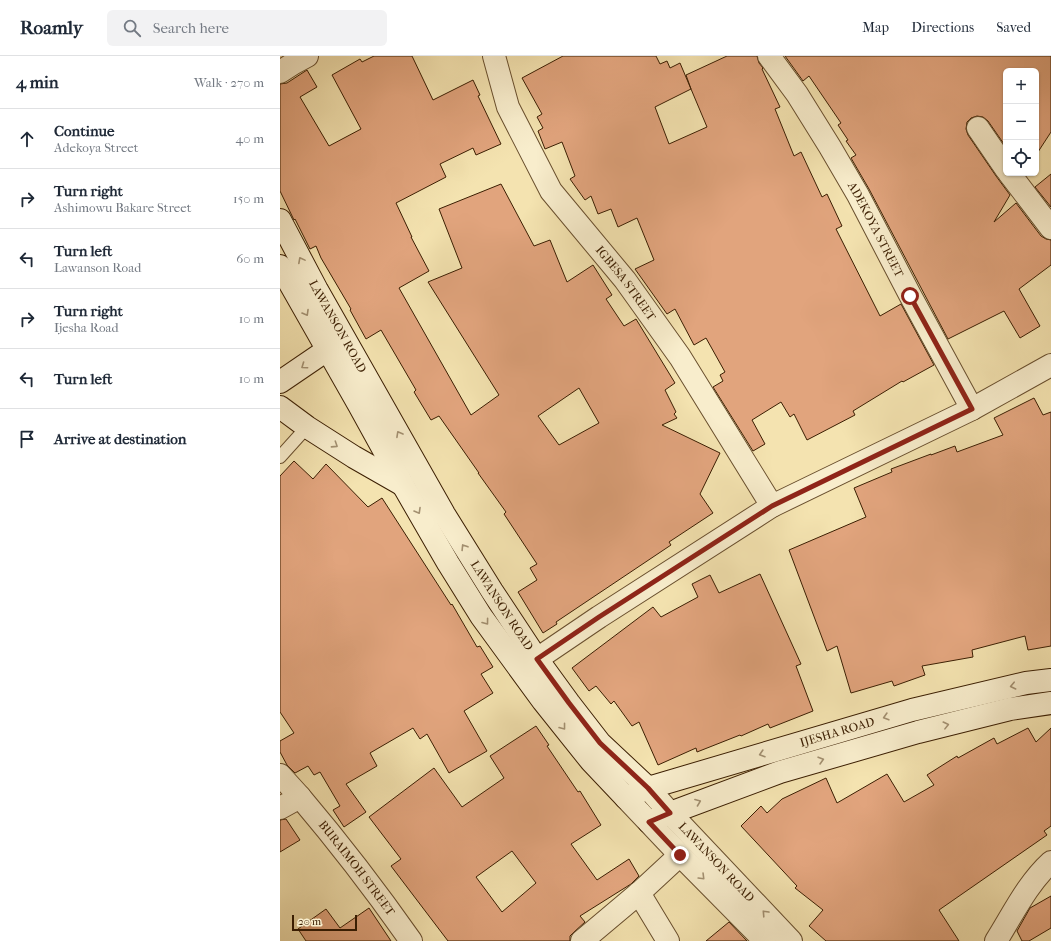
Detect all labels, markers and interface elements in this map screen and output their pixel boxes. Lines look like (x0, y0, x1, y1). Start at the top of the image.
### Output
search box (107, 10, 387, 46)
text: Roamly (20, 17, 83, 39)
icon: search (121, 17, 143, 39)
text: Search here (153, 19, 229, 37)
text: Map (862, 19, 889, 36)
text: Directions (911, 19, 974, 36)
text: Saved (996, 19, 1031, 36)
map controls (1003, 68, 1039, 176)
button: + (1003, 68, 1039, 104)
text: 4 min (16, 72, 59, 92)
text: Walk · 270 m (194, 75, 264, 90)
button: − (1003, 104, 1039, 140)
text: Continue (54, 122, 114, 140)
icon: ahead (16, 128, 38, 150)
text: 40 m (236, 131, 264, 146)
text: Adekoya Street (54, 140, 138, 155)
button: locate (1003, 140, 1039, 176)
street label: ADEKOYA STREET (844, 179, 907, 280)
text: Turn right (54, 182, 123, 200)
icon: right (16, 188, 38, 210)
text: 150 m (233, 191, 264, 206)
text: Ashimowu Bakare Street (54, 200, 191, 215)
text: Turn left (54, 242, 112, 260)
street label: IGBESA STREET (593, 243, 659, 324)
icon: left (16, 248, 38, 270)
text: 60 m (236, 251, 264, 266)
one-way arrow (299, 257, 306, 264)
text: Lawanson Road (54, 260, 141, 275)
street label: LAWANSON ROAD (306, 278, 369, 375)
route start (901, 287, 919, 305)
text: Turn right (54, 302, 123, 320)
icon: right (16, 308, 38, 330)
one-way arrow (302, 308, 309, 316)
text: 10 m (239, 311, 264, 326)
text: Ijesha Road (54, 320, 119, 335)
one-way arrow (301, 361, 308, 369)
icon: left (16, 368, 38, 390)
text: Turn left (54, 370, 112, 388)
text: 10 m (239, 371, 264, 386)
icon: arrive (16, 428, 38, 450)
text: Arrive at destination (54, 430, 186, 448)
one-way arrow (397, 431, 404, 438)
one-way arrow (331, 440, 338, 448)
one-way arrow (414, 507, 421, 514)
one-way arrow (462, 544, 469, 551)
street label: LAWANSON ROAD (468, 558, 536, 653)
one-way arrow (481, 618, 488, 625)
one-way arrow (1009, 681, 1016, 690)
one-way arrow (883, 712, 890, 721)
street label: IJESHA ROAD (798, 714, 876, 750)
one-way arrow (942, 721, 949, 730)
one-way arrow (558, 722, 565, 729)
one-way arrow (759, 749, 766, 758)
one-way arrow (817, 756, 824, 765)
one-way arrow (695, 799, 702, 807)
street label: BURAIMOH STREET (316, 818, 398, 919)
street label: LAWANSON ROAD (676, 820, 757, 905)
route end (671, 846, 689, 864)
one-way arrow (697, 872, 705, 880)
one-way arrow (762, 910, 769, 918)
scale bar (292, 913, 357, 932)
text: 20 m (298, 915, 321, 928)

